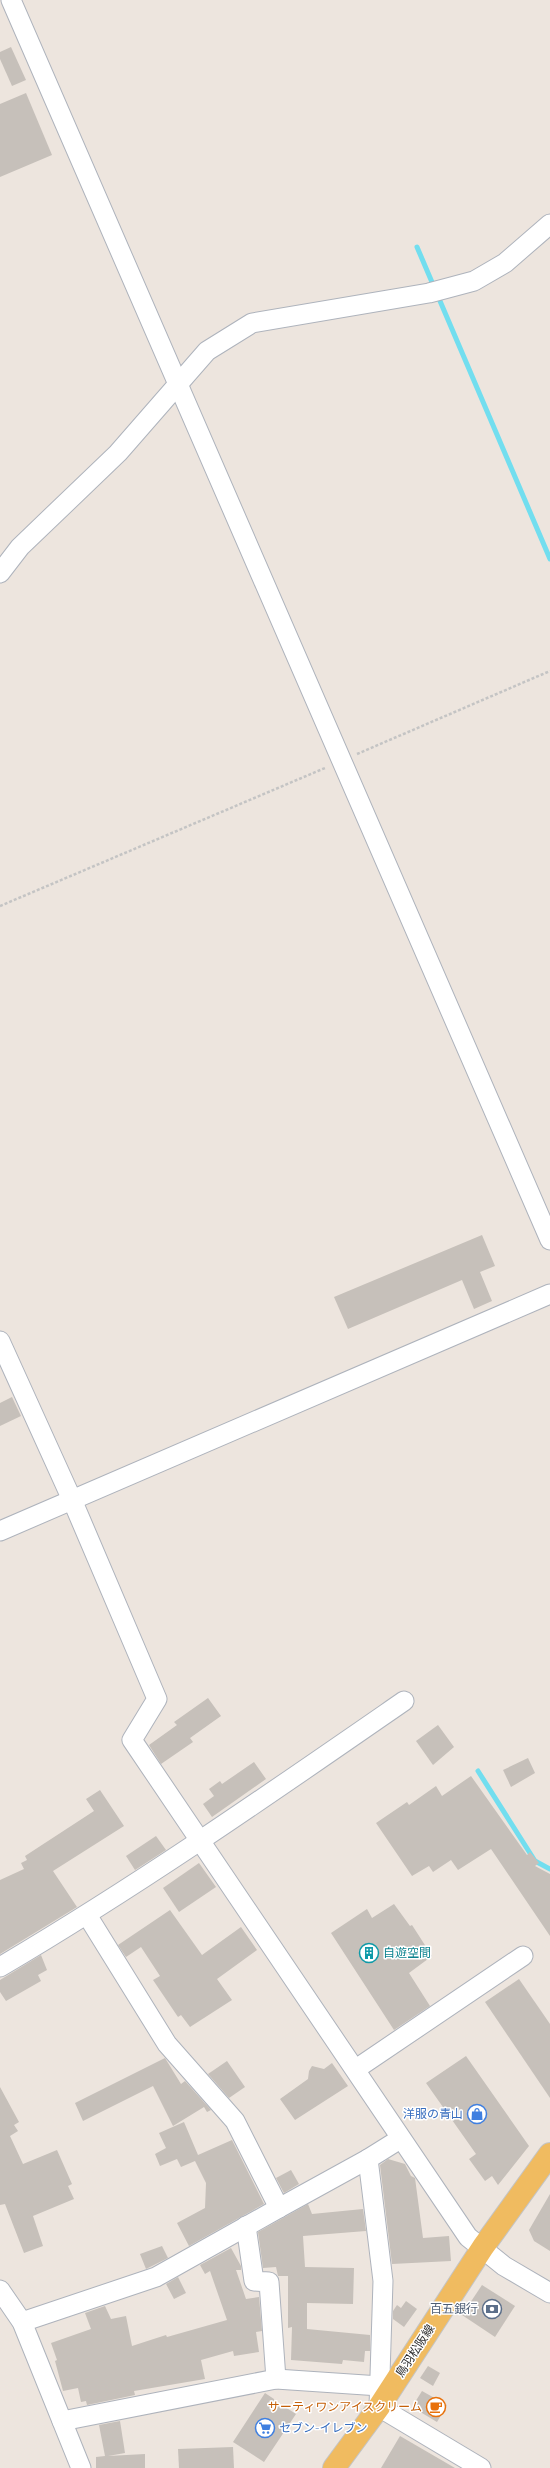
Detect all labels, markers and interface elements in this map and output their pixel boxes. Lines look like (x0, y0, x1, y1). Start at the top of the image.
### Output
building icon: 自遊空間 (358, 1942, 380, 1964)
place label: 自遊空間 (383, 1946, 431, 1961)
shop icon: 洋服の青山 (466, 2103, 488, 2125)
place label: 洋服の青山 (403, 2107, 463, 2122)
bank icon: 百五銀行 (481, 2298, 503, 2320)
place label: 百五銀行 (430, 2302, 478, 2317)
street label: 鳥羽松阪線 (393, 2322, 438, 2381)
cafe icon: サーティワンアイスクリーム (425, 2396, 447, 2418)
place label: サーティワンアイスクリーム (268, 2400, 422, 2415)
supermarket icon: セブン-イレブン (254, 2417, 276, 2439)
place label: セブン-イレブン (279, 2421, 367, 2436)

